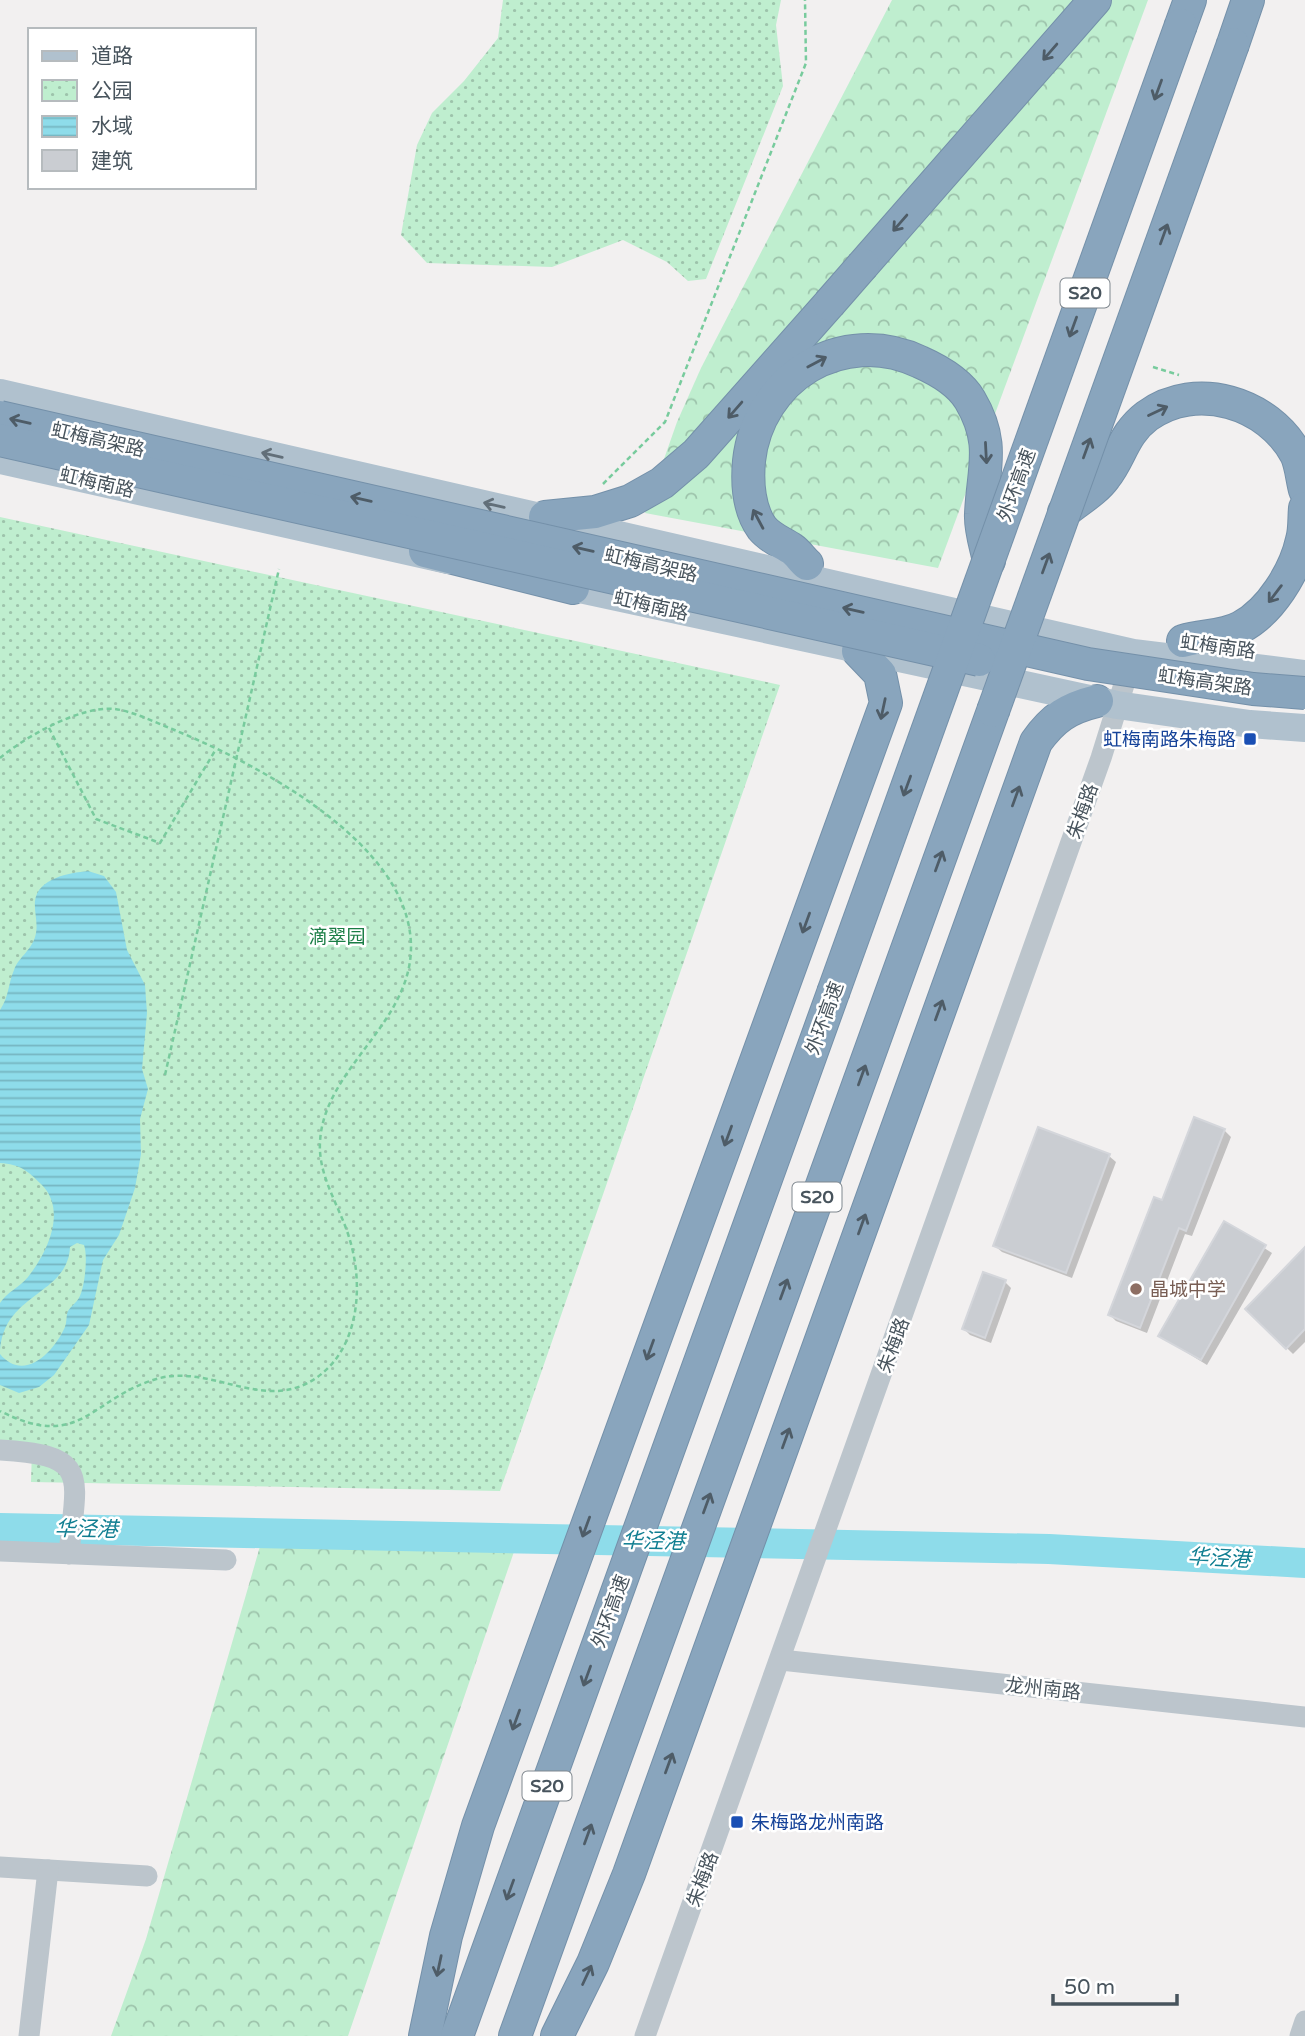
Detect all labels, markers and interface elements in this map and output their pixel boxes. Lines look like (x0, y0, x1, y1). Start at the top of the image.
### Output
legend (28, 28, 256, 189)
one-way arrow (1042, 43, 1059, 60)
text: 道路 (91, 44, 133, 69)
one-way arrow (1151, 78, 1163, 100)
text: 公园 (91, 79, 133, 104)
text: 水域 (91, 114, 133, 139)
text: 建筑 (91, 149, 133, 174)
one-way arrow (892, 213, 908, 231)
one-way arrow (1158, 223, 1171, 245)
road number: S20 (1060, 278, 1110, 307)
one-way arrow (1066, 315, 1078, 337)
one-way arrow (806, 354, 827, 368)
one-way arrow (727, 401, 743, 419)
one-way arrow (1148, 403, 1169, 416)
one-way arrow (9, 414, 32, 428)
street label: 虹梅高架路 (49, 419, 147, 461)
one-way arrow (1082, 438, 1094, 460)
one-way arrow (980, 442, 993, 465)
street label: 外环高速 (994, 446, 1040, 525)
one-way arrow (261, 448, 284, 461)
street label: 虹梅南路 (57, 464, 136, 502)
one-way arrow (350, 492, 373, 505)
one-way arrow (483, 498, 506, 512)
one-way arrow (751, 509, 765, 530)
one-way arrow (572, 542, 595, 556)
street label: 虹梅高架路 (602, 544, 700, 586)
one-way arrow (1041, 552, 1053, 574)
one-way arrow (1268, 584, 1283, 602)
street label: 虹梅南路 (611, 587, 690, 625)
one-way arrow (842, 602, 865, 616)
street label: 虹梅南路 (1179, 631, 1257, 663)
street label: 虹梅高架路 (1156, 664, 1253, 699)
one-way arrow (875, 697, 888, 719)
place label: 虹梅南路朱梅路 (1103, 729, 1236, 751)
marker: 虹梅南路朱梅路 (1242, 731, 1258, 747)
one-way arrow (900, 775, 912, 797)
street label: 朱梅路 (1063, 781, 1103, 842)
one-way arrow (1011, 786, 1023, 808)
one-way arrow (933, 850, 946, 872)
one-way arrow (799, 911, 811, 933)
park label: 滴翠园 (308, 926, 366, 948)
street label: 外环高速 (802, 979, 848, 1058)
one-way arrow (934, 1000, 947, 1022)
one-way arrow (856, 1064, 869, 1086)
one-way arrow (721, 1125, 734, 1147)
road number: S20 (792, 1182, 842, 1212)
one-way arrow (857, 1214, 870, 1236)
one-way arrow (779, 1278, 792, 1300)
place label: 晶城中学 (1150, 1279, 1226, 1301)
marker: 晶城中学 (1128, 1281, 1144, 1297)
street label: 朱梅路 (874, 1315, 914, 1376)
one-way arrow (643, 1339, 656, 1361)
one-way arrow (780, 1428, 793, 1450)
one-way arrow (702, 1492, 715, 1514)
one-way arrow (579, 1515, 591, 1537)
water label: 华泾港 (54, 1516, 121, 1543)
water label: 华泾港 (621, 1528, 688, 1555)
water label: 华泾港 (1187, 1544, 1254, 1573)
street label: 外环高速 (588, 1572, 634, 1651)
one-way arrow (580, 1664, 592, 1686)
street label: 龙州南路 (1004, 1674, 1082, 1704)
one-way arrow (509, 1708, 521, 1730)
one-way arrow (664, 1752, 676, 1774)
road number: S20 (522, 1772, 572, 1800)
place label: 朱梅路龙州南路 (751, 1812, 884, 1834)
marker: 朱梅路龙州南路 (729, 1814, 745, 1830)
one-way arrow (583, 1823, 595, 1845)
street label: 朱梅路 (683, 1849, 723, 1910)
one-way arrow (503, 1878, 515, 1900)
one-way arrow (432, 1954, 445, 1976)
scale bar (1053, 1962, 1177, 2006)
one-way arrow (581, 1965, 595, 1986)
text: 50 m (1064, 1975, 1115, 2000)

